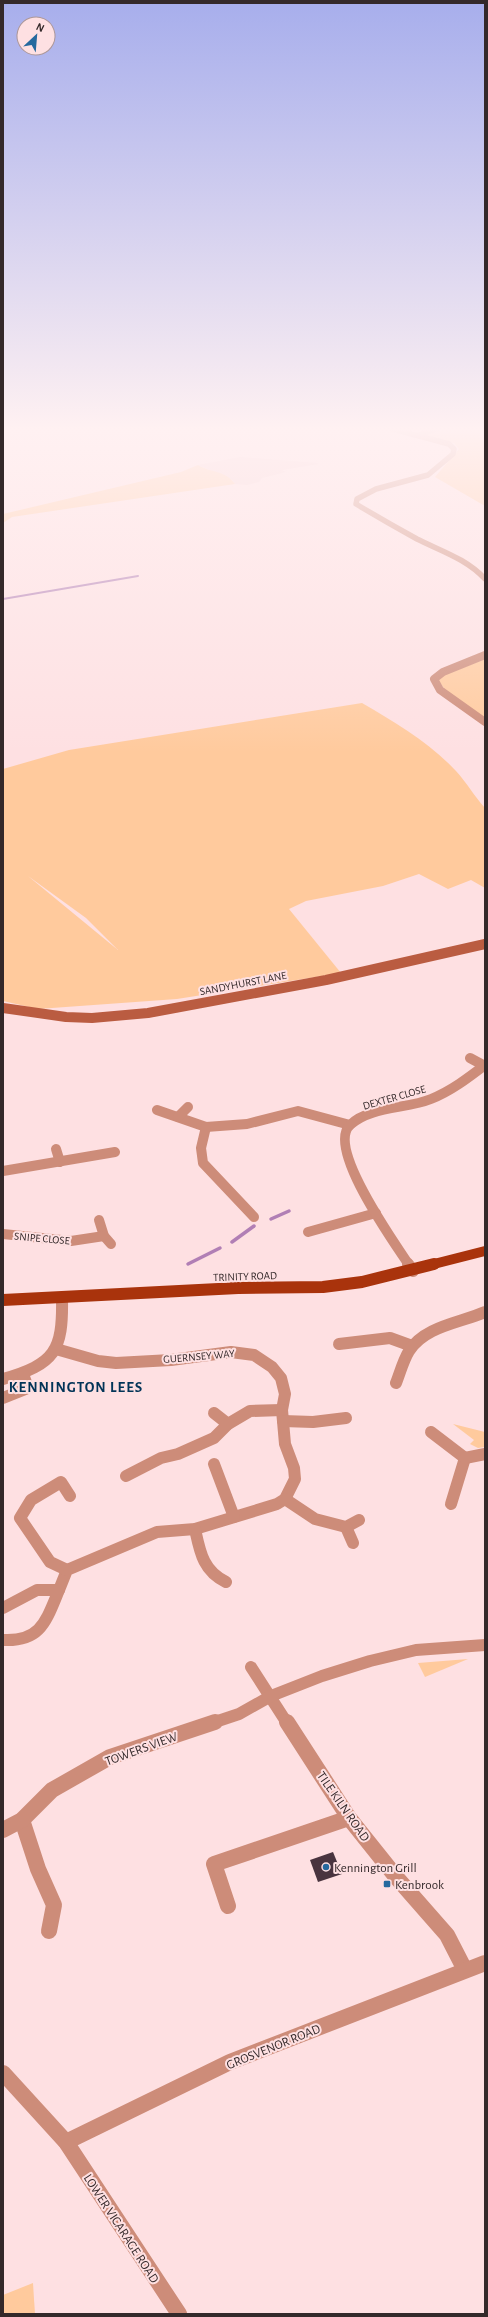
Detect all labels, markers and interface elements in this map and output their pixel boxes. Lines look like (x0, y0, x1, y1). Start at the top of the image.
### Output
north arrow (16, 16, 56, 56)
text: N (34, 21, 46, 34)
street label: SANDYHURST LANE (199, 970, 288, 997)
street label: DEXTER CLOSE (361, 1083, 427, 1112)
street label: SNIPE CLOSE (14, 1231, 71, 1246)
street label: TRINITY ROAD (213, 1270, 277, 1283)
street label: GUERNSEY WAY (163, 1348, 235, 1365)
district label: KENNINGTON LEES (9, 1380, 143, 1395)
street label: TOWERS VIEW (104, 1730, 180, 1769)
street label: TILE KILN ROAD (314, 1770, 372, 1844)
marker: Kennington Grill (321, 1862, 331, 1872)
place label: Kennington Grill (334, 1862, 417, 1875)
marker: Kenbrook (382, 1879, 392, 1889)
place label: Kenbrook (395, 1879, 444, 1892)
street label: GROSVENOR ROAD (225, 2023, 322, 2072)
street label: LOWER VICARAGE ROAD (81, 2172, 161, 2286)

